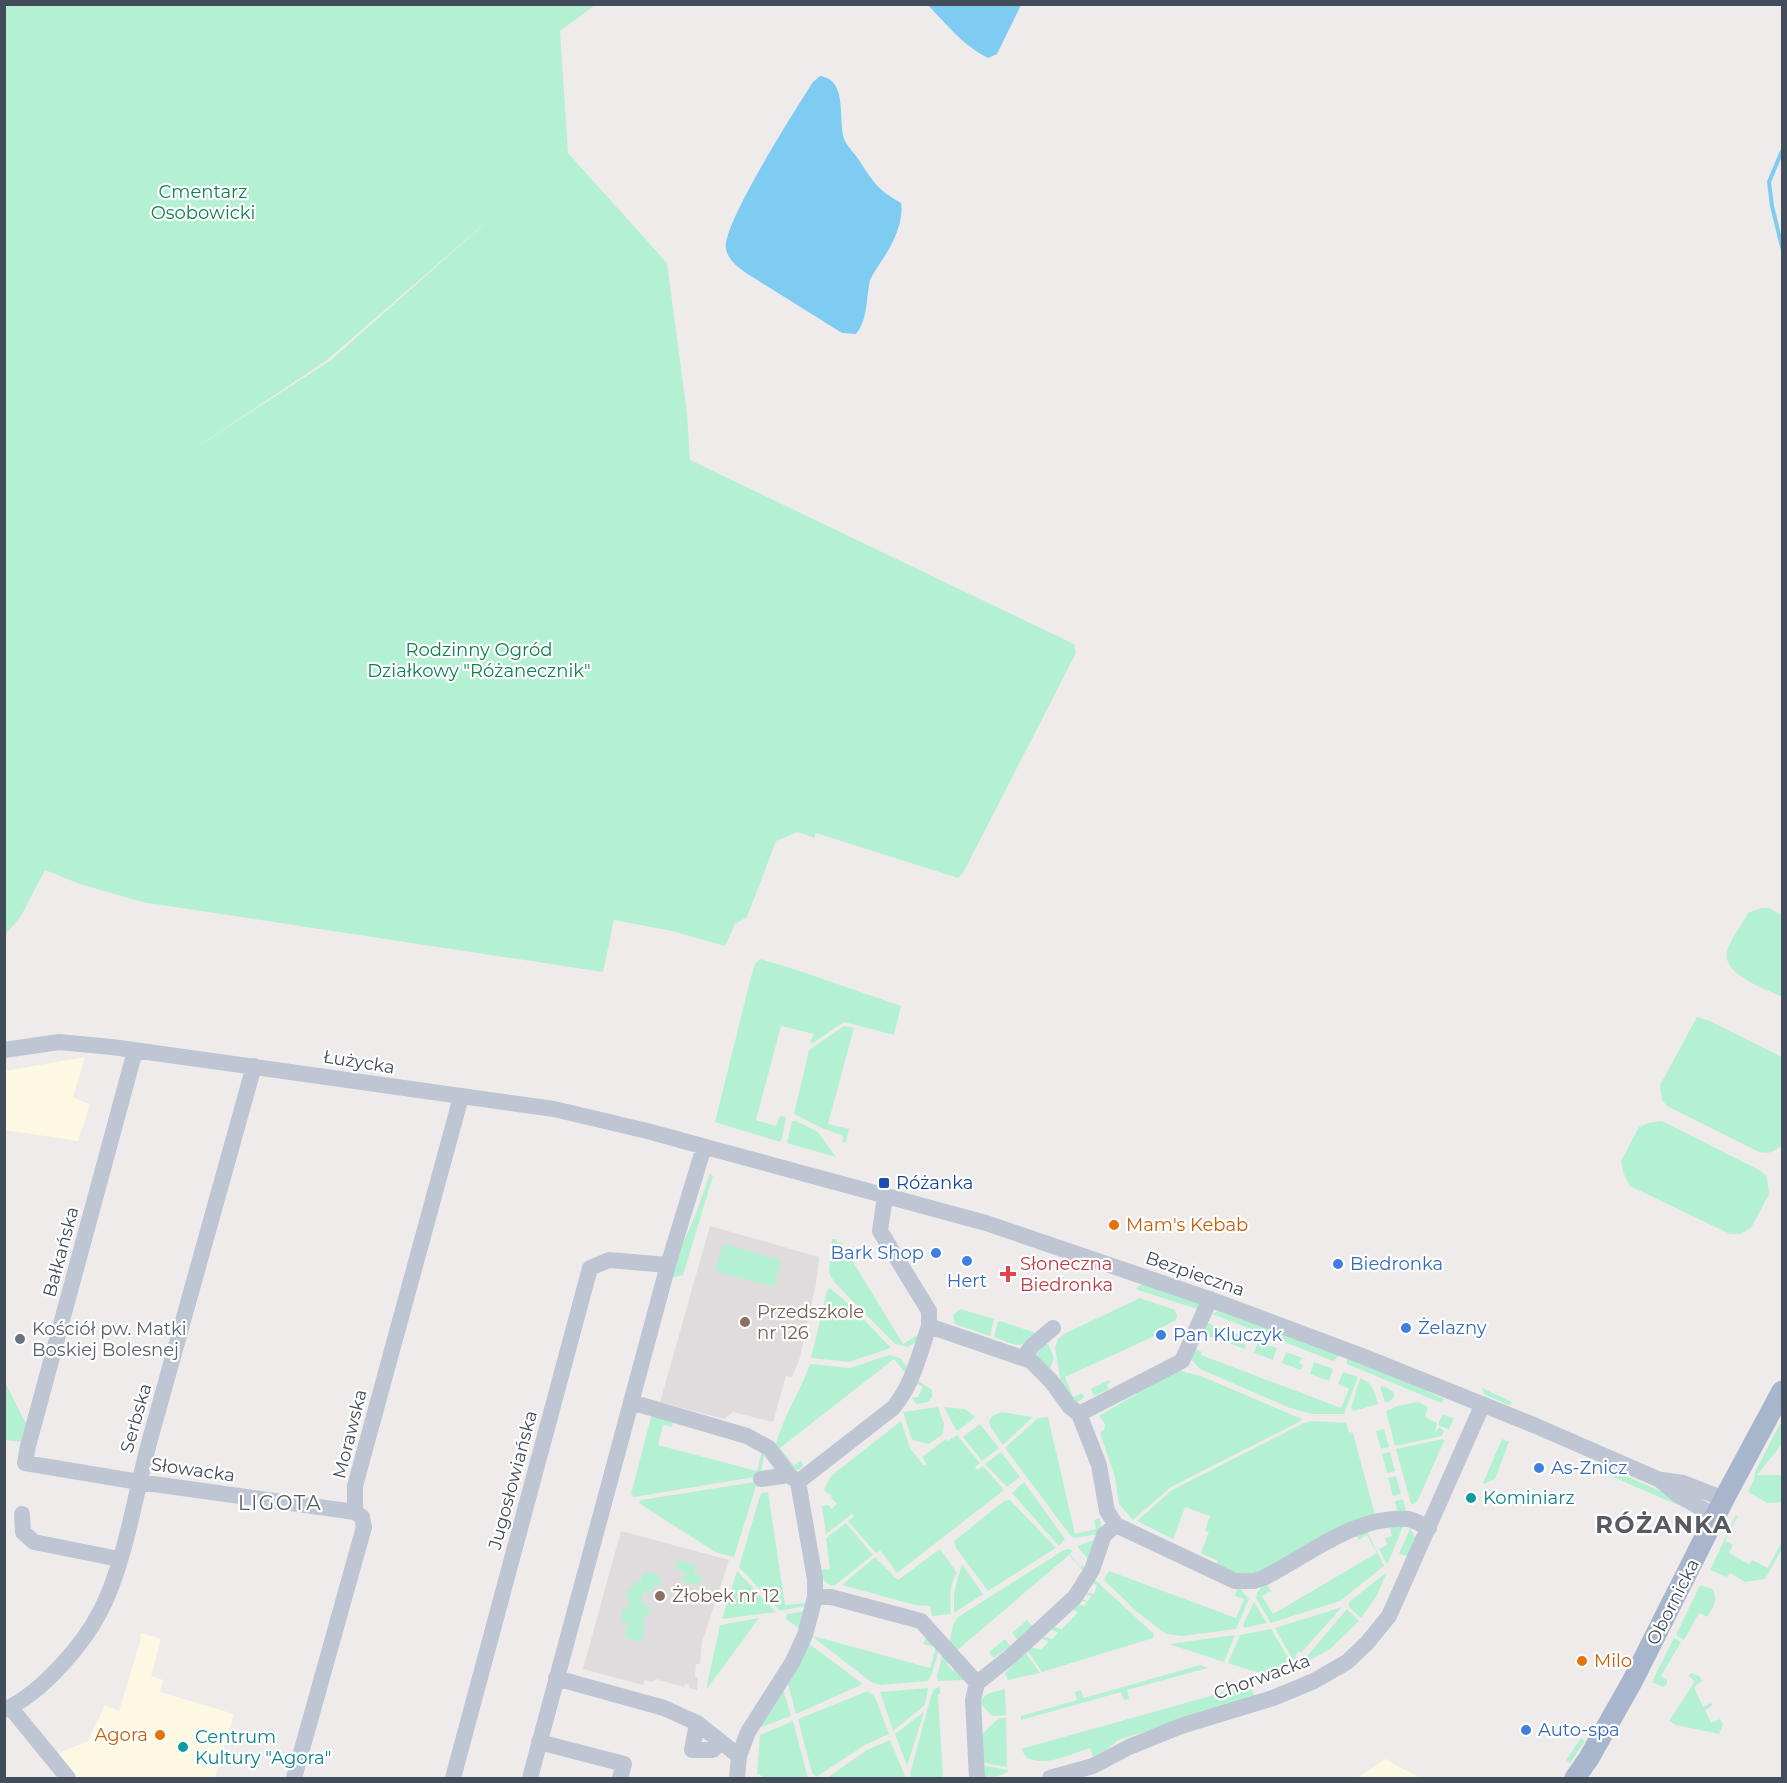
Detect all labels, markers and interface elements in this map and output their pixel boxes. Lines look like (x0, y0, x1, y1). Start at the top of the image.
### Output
park label: Cmentarz Osobowicki (151, 181, 255, 224)
park label: Rodzinny Ogród Działkowy "Różanecznik" (367, 639, 591, 682)
street label: Łużycka (322, 1045, 396, 1079)
place label: Różanka (896, 1172, 973, 1194)
marker: Różanka (877, 1176, 891, 1190)
street label: Bałkańska (38, 1204, 84, 1300)
place label: Mam's Kebab (1126, 1214, 1248, 1236)
marker: Mam's Kebab (1107, 1218, 1121, 1232)
place label: Bark Shop (831, 1242, 924, 1264)
marker: Bark Shop (929, 1246, 943, 1260)
street label: Bezpieczna (1143, 1247, 1247, 1301)
place label: Słoneczna Biedronka (1020, 1253, 1113, 1296)
place label: Biedronka (1350, 1253, 1443, 1275)
marker: Hert (960, 1254, 974, 1268)
marker: Biedronka (1331, 1257, 1345, 1271)
marker: Słoneczna Biedronka (1001, 1267, 1015, 1281)
place label: Hert (947, 1270, 987, 1292)
place label: Przedszkole nr 126 (757, 1301, 864, 1344)
marker: Przedszkole nr 126 (738, 1315, 752, 1329)
place label: Żelazny (1418, 1317, 1487, 1339)
place label: Kościół pw. Matki Boskiej Bolesnej (32, 1318, 187, 1361)
marker: Żelazny (1399, 1321, 1413, 1335)
place label: Pan Kluczyk (1173, 1324, 1283, 1346)
marker: Pan Kluczyk (1154, 1328, 1168, 1342)
marker: Kościół pw. Matki Boskiej Bolesnej (13, 1332, 27, 1346)
street label: Serbska (116, 1381, 156, 1455)
street label: Morawska (328, 1387, 372, 1481)
street label: Jugosłowiańska (484, 1408, 542, 1553)
street label: Słowacka (150, 1453, 236, 1487)
place label: As-Znicz (1551, 1457, 1627, 1479)
marker: As-Znicz (1532, 1461, 1546, 1475)
place label: Kominiarz (1483, 1487, 1575, 1509)
district label: LIGOTA (238, 1491, 322, 1515)
marker: Kominiarz (1464, 1491, 1478, 1505)
district label: RÓŻANKA (1595, 1510, 1733, 1539)
street label: Obornicka (1642, 1555, 1704, 1649)
place label: Żłobek nr 12 (672, 1585, 779, 1607)
marker: Żłobek nr 12 (653, 1589, 667, 1603)
street label: Chorwacka (1211, 1649, 1313, 1705)
place label: Milo (1594, 1650, 1632, 1672)
marker: Milo (1575, 1654, 1589, 1668)
place label: Auto-spa (1538, 1719, 1620, 1741)
marker: Auto-spa (1519, 1723, 1533, 1737)
place label: Agora (94, 1724, 148, 1746)
place label: Centrum Kultury "Agora" (195, 1726, 331, 1769)
marker: Agora (153, 1728, 167, 1742)
marker: Centrum Kultury "Agora" (176, 1740, 190, 1754)

